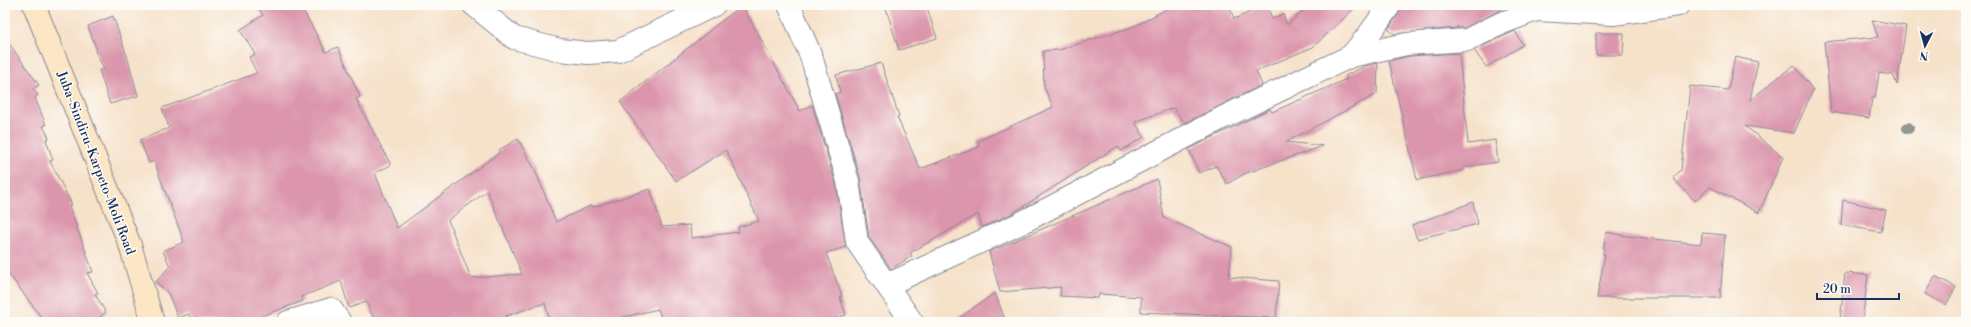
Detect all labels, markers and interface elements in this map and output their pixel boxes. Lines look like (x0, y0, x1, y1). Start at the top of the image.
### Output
north arrow (1905, 26, 1945, 66)
text: N (1919, 48, 1929, 62)
street label: Juba-Sindiru-Karpeto-Moli Road (53, 68, 139, 258)
scale bar (1817, 275, 1899, 301)
text: 20 m (1823, 282, 1851, 297)

